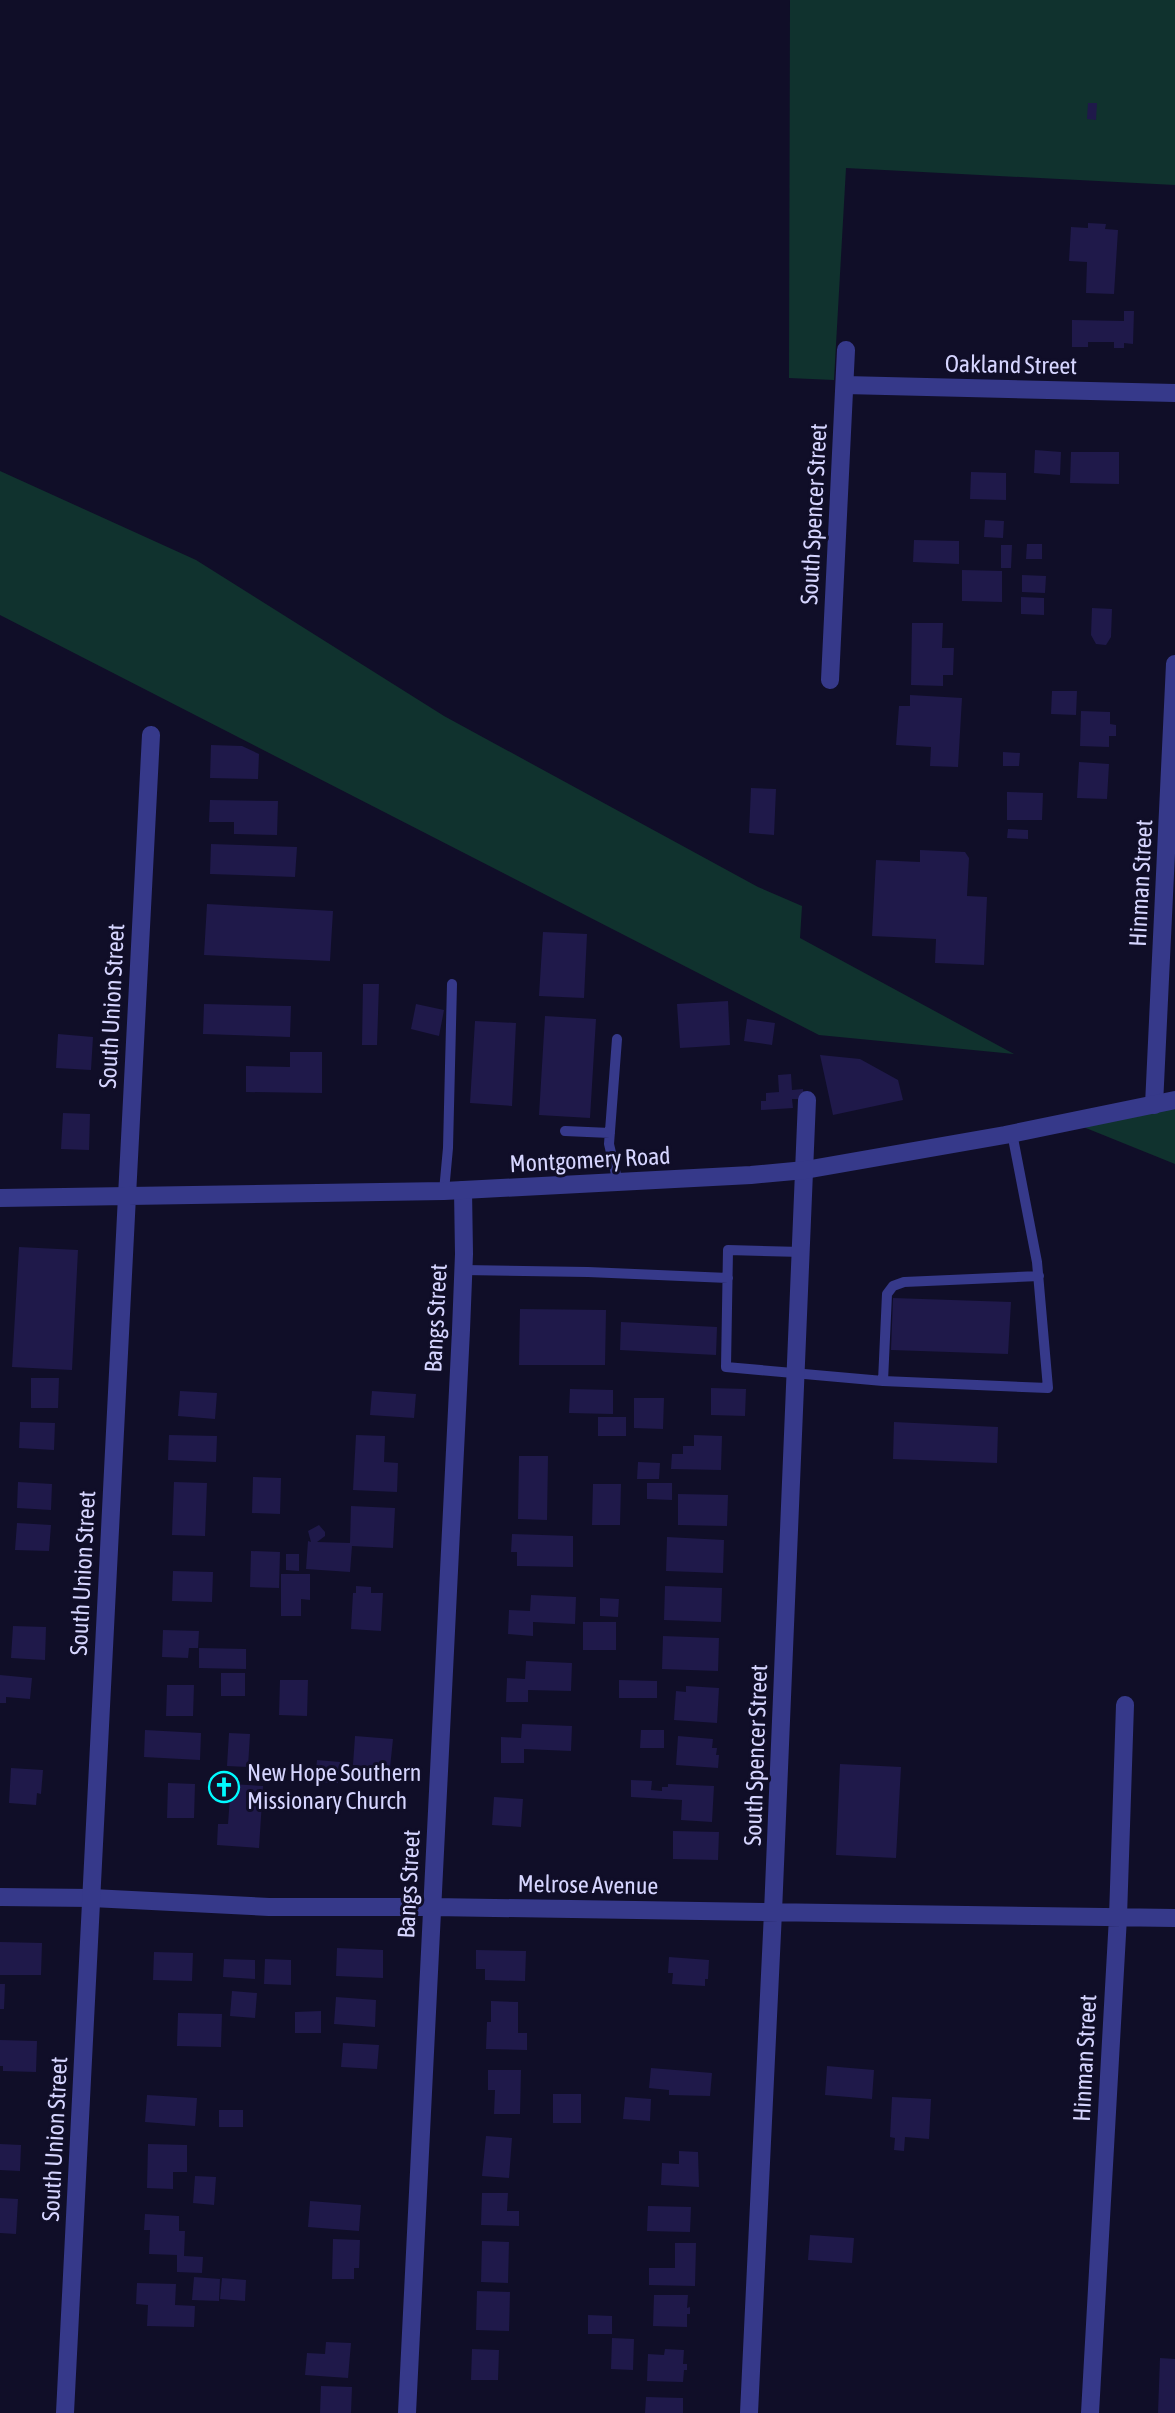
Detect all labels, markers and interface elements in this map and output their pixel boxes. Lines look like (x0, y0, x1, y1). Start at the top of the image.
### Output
street label: Oakland Street (945, 350, 1077, 379)
street label: South Spencer Street (795, 423, 832, 605)
street label: Hinman Street (1124, 819, 1157, 947)
street label: South Union Street (94, 923, 129, 1089)
street label: Montgomery Road (509, 1142, 671, 1177)
street label: Bangs Street (419, 1263, 452, 1373)
street label: South Union Street (65, 1490, 100, 1656)
street label: South Spencer Street (739, 1664, 772, 1846)
place label: New Hope Southern Missionary Church (247, 1759, 421, 1814)
church icon: New Hope Southern Missionary Church (207, 1770, 241, 1804)
street label: Bangs Street (392, 1829, 425, 1939)
street label: Melrose Avenue (517, 1870, 659, 1899)
street label: Hinman Street (1068, 1994, 1101, 2122)
street label: South Union Street (37, 2056, 72, 2222)

